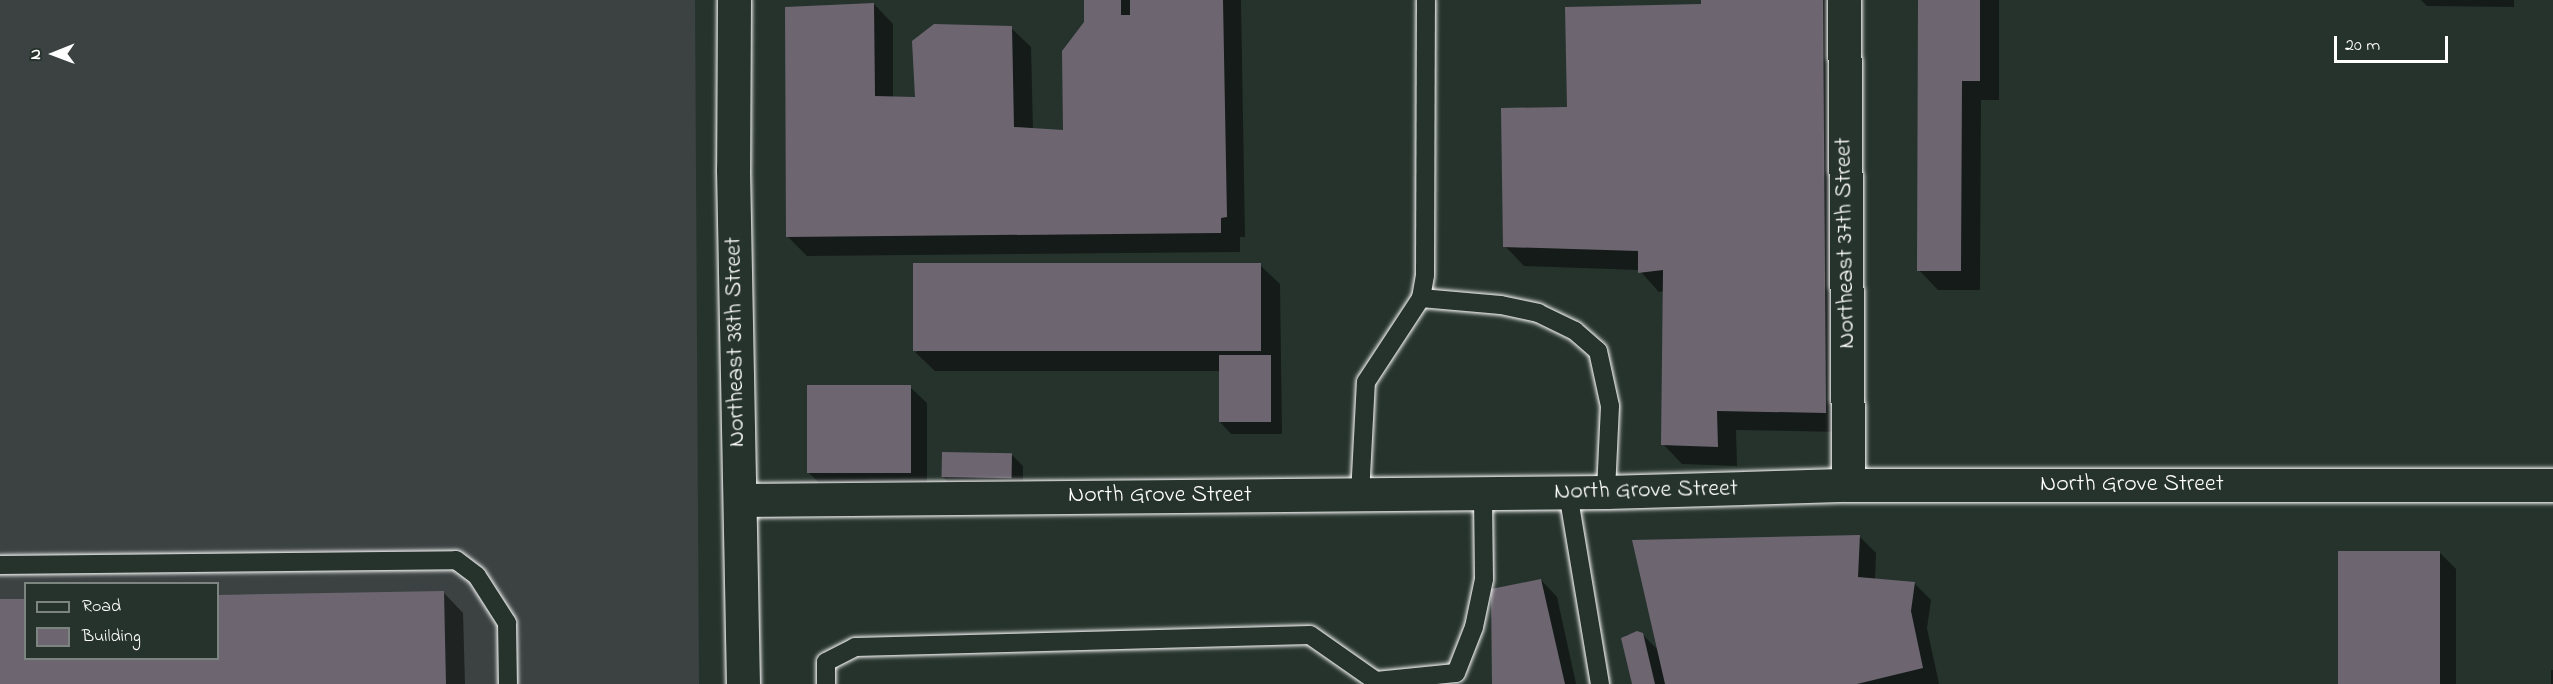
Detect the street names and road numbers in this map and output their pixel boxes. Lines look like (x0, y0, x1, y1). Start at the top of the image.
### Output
street label: Northeast 37th Street (1830, 137, 1862, 349)
street label: Northeast 38th Street (720, 237, 752, 447)
street label: North Grove Street (2040, 471, 2224, 499)
street label: North Grove Street (1554, 475, 1738, 507)
street label: North Grove Street (1068, 482, 1252, 510)

